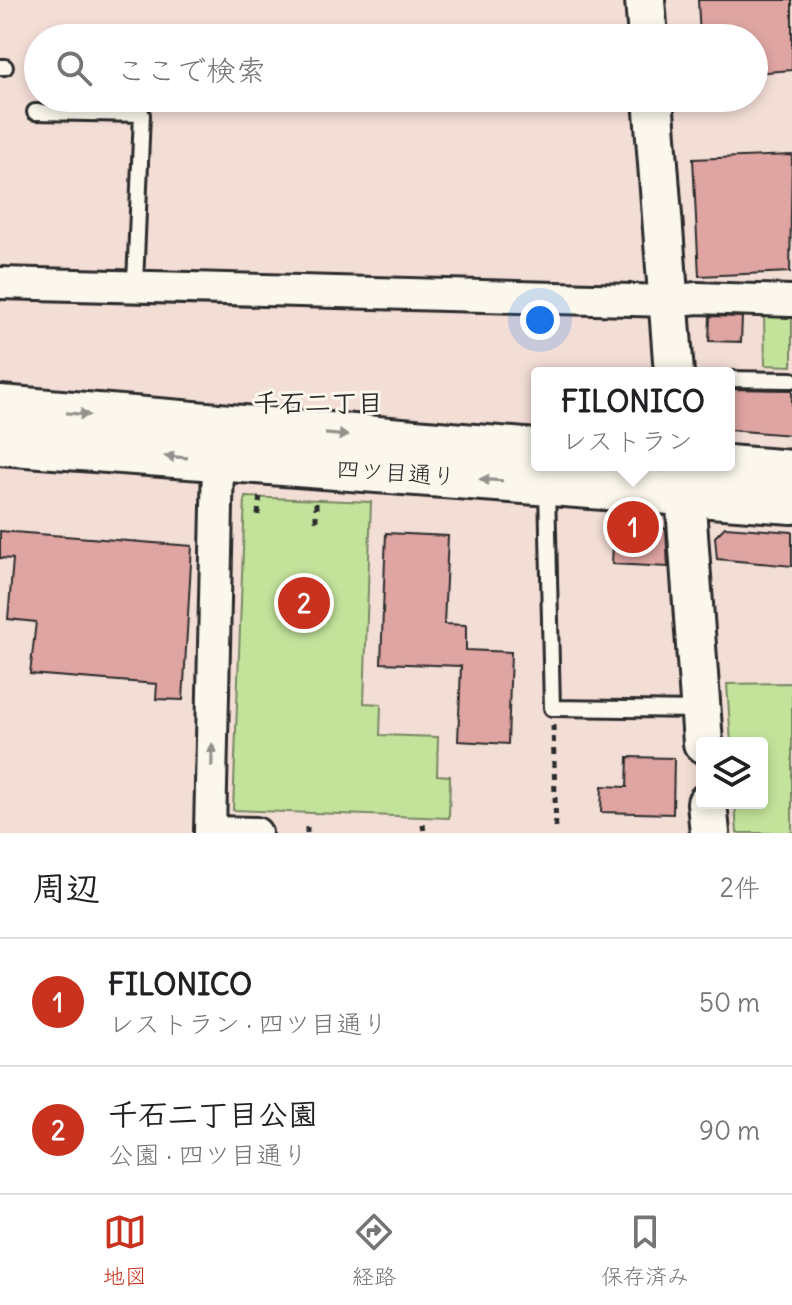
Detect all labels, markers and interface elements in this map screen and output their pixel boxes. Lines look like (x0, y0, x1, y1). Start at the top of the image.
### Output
search box (24, 24, 768, 112)
icon: search (52, 46, 96, 90)
text: ここで検索 (116, 51, 266, 89)
your location (520, 300, 560, 340)
popup (531, 367, 735, 471)
text: FILONICO (561, 382, 705, 420)
district label: 千石二丁目 (253, 386, 383, 419)
one-way arrow (66, 407, 91, 420)
text: レストラン (561, 424, 693, 457)
one-way arrow (325, 429, 350, 442)
one-way arrow (163, 450, 188, 463)
street label: 四ツ目通り (335, 453, 457, 491)
one-way arrow (478, 473, 503, 486)
pin: 1 (607, 497, 659, 557)
pin: 2 (278, 573, 330, 633)
map controls (696, 737, 768, 809)
button: layers (696, 737, 768, 809)
one-way arrow (206, 742, 218, 767)
text: 周辺 (32, 866, 100, 909)
text: 2件 (720, 871, 760, 904)
text: FILONICO (108, 965, 252, 1003)
text: 1 (53, 986, 63, 1019)
text: 50 m (699, 986, 760, 1019)
text: レストラン · 四ツ目通り (108, 1007, 388, 1040)
text: 千石二丁目公園 (108, 1095, 318, 1133)
text: 2 (51, 1114, 65, 1147)
text: 90 m (699, 1114, 760, 1147)
text: 公園 · 四ツ目通り (108, 1138, 308, 1171)
tab: 地図 (103, 1210, 147, 1290)
tab: 経路 (352, 1210, 396, 1290)
tab: 保存済み (601, 1210, 689, 1290)

